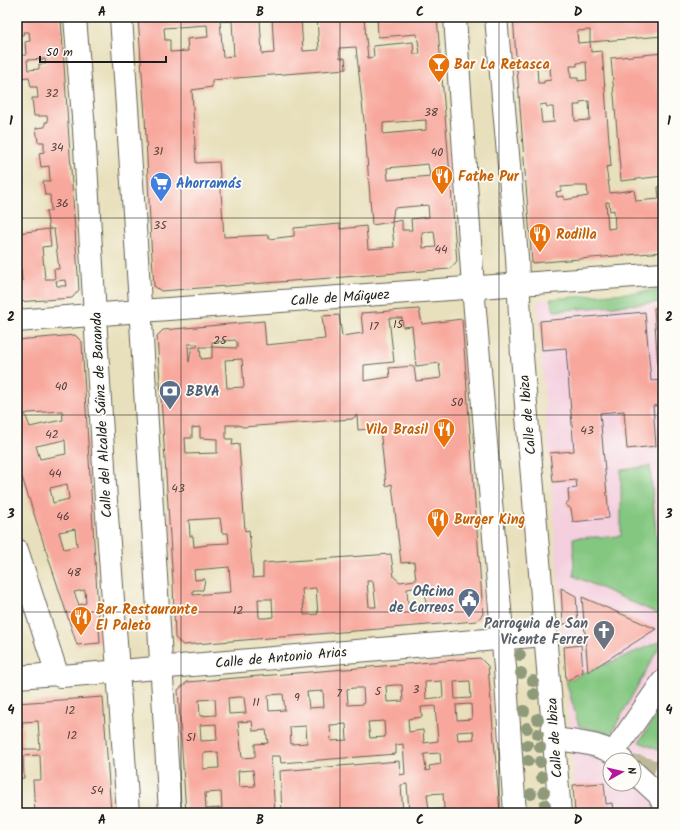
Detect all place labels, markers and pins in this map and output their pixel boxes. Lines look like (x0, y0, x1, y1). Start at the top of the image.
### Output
bar icon: Bar La Retasca (426, 51, 452, 84)
place label: Bar La Retasca (454, 54, 550, 76)
restaurant icon: Fathe Pur (429, 163, 455, 196)
place label: Fathe Pur (458, 166, 520, 188)
supermarket icon: Ahorramás (148, 170, 174, 203)
place label: Ahorramás (176, 173, 242, 195)
restaurant icon: Rodilla (527, 221, 553, 254)
place label: Rodilla (556, 224, 597, 246)
bank icon: BBVA (157, 378, 183, 411)
place label: BBVA (186, 381, 220, 403)
restaurant icon: Vila Brasil (431, 416, 457, 449)
place label: Vila Brasil (366, 419, 428, 441)
restaurant icon: Burger King (425, 506, 451, 539)
place label: Burger King (454, 509, 525, 531)
place label: Oficina de Correos (389, 581, 454, 619)
public building icon: Oficina de Correos (456, 586, 482, 619)
place label: Bar Restaurante El Paleto (96, 599, 198, 637)
restaurant icon: Bar Restaurante El Paleto (68, 604, 94, 637)
place label: Parroquia de San Vicente Ferrer (484, 613, 589, 651)
church icon: Parroquia de San Vicente Ferrer (591, 618, 617, 651)

